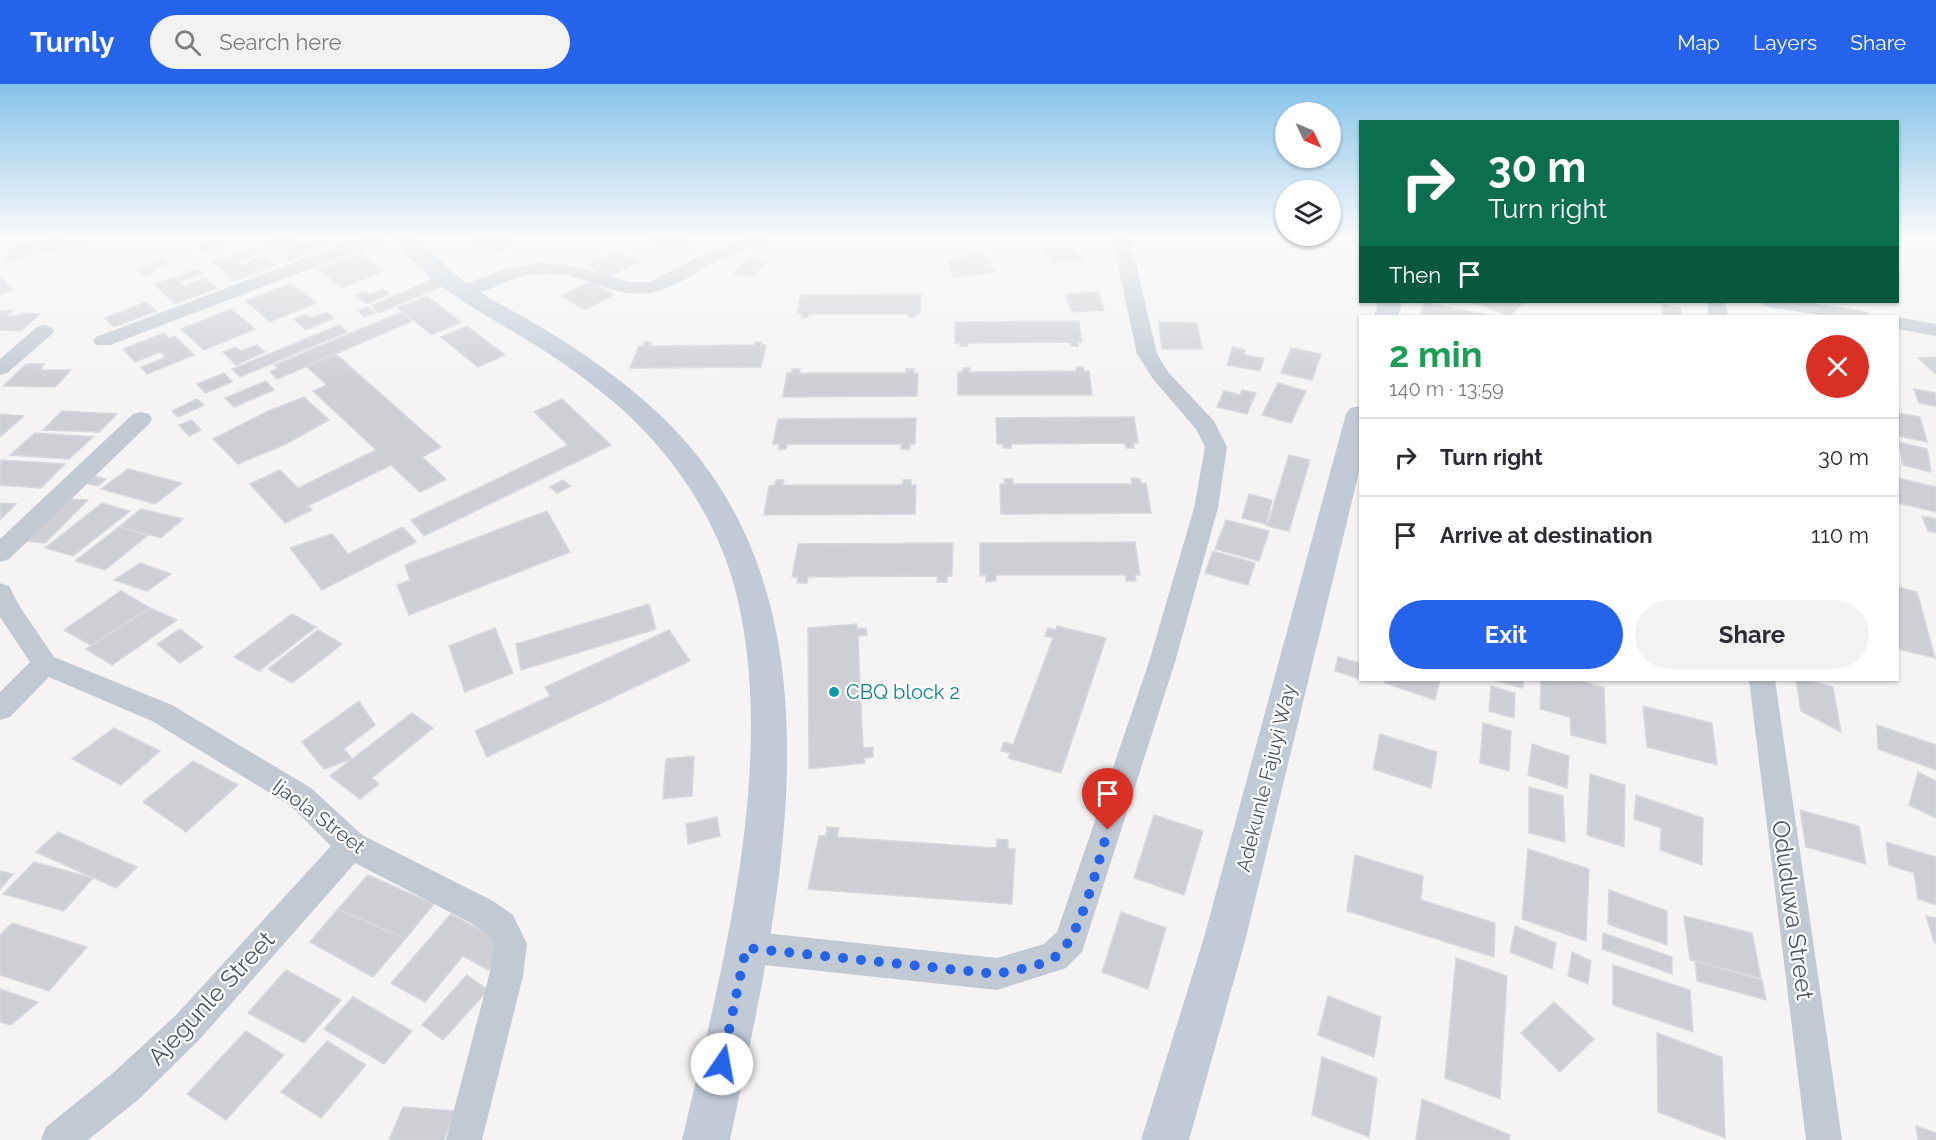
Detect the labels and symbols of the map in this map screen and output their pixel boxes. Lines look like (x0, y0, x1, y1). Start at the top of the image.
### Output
north arrow (1275, 102, 1341, 168)
place label: CBQ block 2 (846, 680, 960, 704)
street label: Adekunle Fajuyi Way (1231, 682, 1301, 874)
marker: CBQ block 2 (827, 685, 841, 699)
pin (1082, 768, 1133, 830)
street label: Ijaola Street (268, 774, 370, 859)
street label: Oduduwa Street (1766, 818, 1820, 1002)
street label: Ajegunle Street (142, 925, 280, 1071)
position arrow (690, 1032, 754, 1096)

